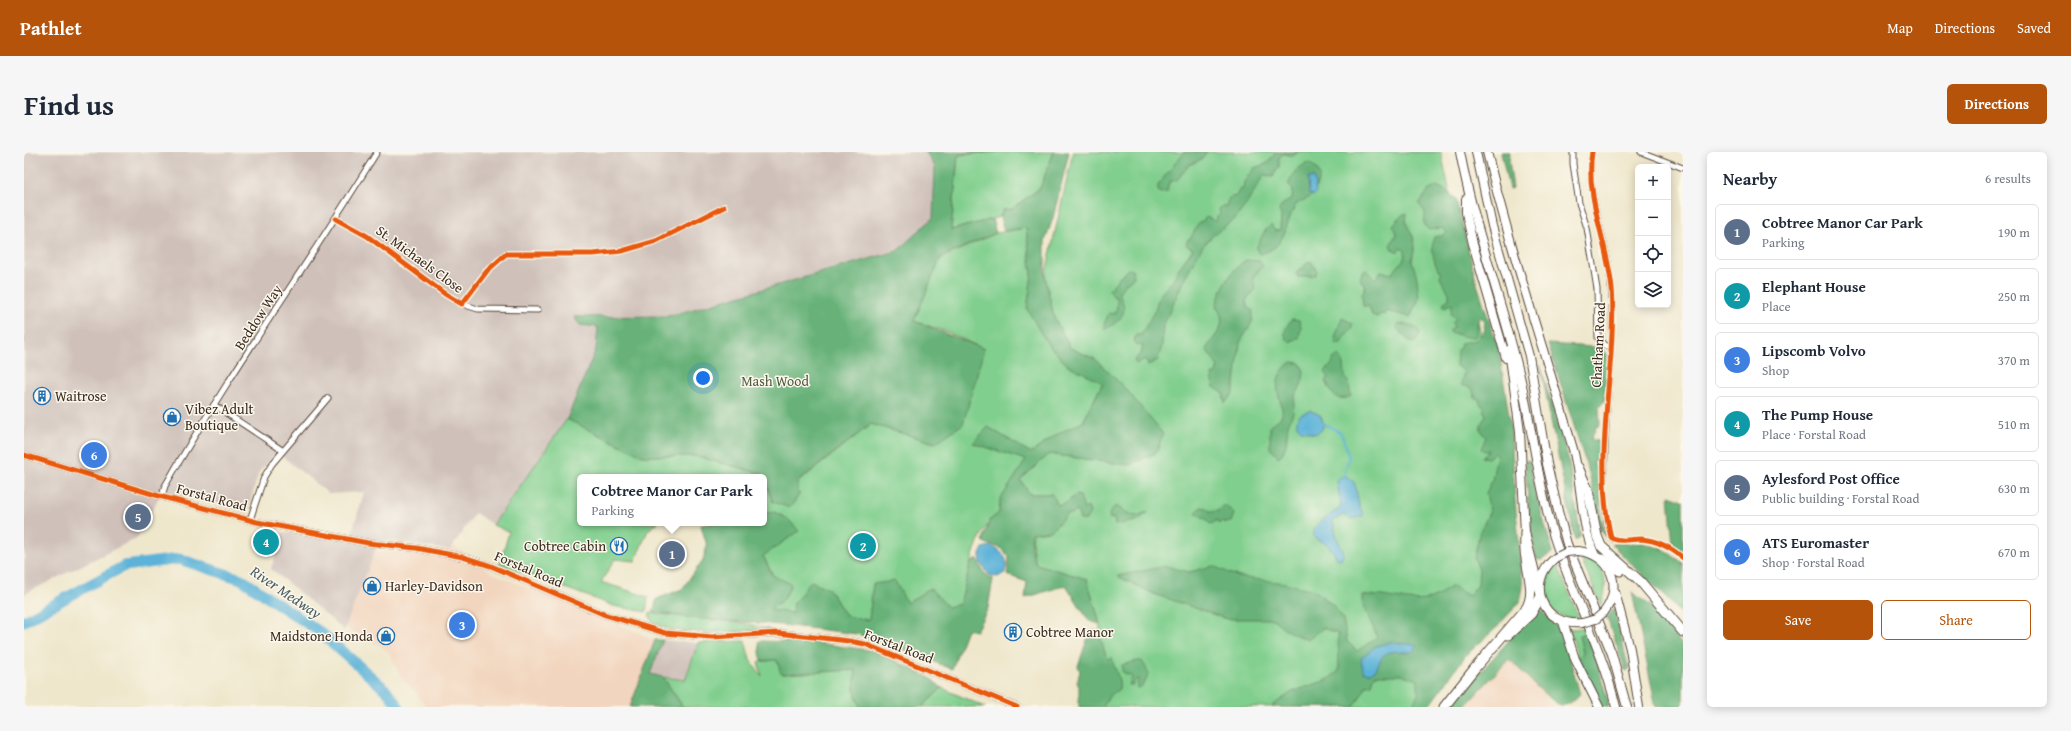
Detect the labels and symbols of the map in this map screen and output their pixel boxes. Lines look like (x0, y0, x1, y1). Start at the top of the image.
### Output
street label: St. Michaels Close (372, 220, 468, 298)
street label: Beddow Way (229, 280, 287, 354)
street label: Chatham Road (1586, 301, 1610, 388)
your location (693, 368, 713, 388)
park label: Mash Wood (741, 371, 809, 391)
building icon: Waitrose (32, 386, 52, 406)
place label: Waitrose (55, 386, 107, 406)
place label: Vibez Adult Boutique (185, 399, 254, 435)
shop icon: Vibez Adult Boutique (162, 407, 182, 427)
pin: 6 (81, 440, 107, 470)
street label: Forstal Road (174, 478, 250, 516)
pin: 5 (125, 502, 151, 532)
pin: 4 (253, 527, 279, 557)
pin: 2 (850, 531, 876, 561)
place label: Cobtree Cabin (524, 536, 606, 556)
restaurant icon: Cobtree Cabin (609, 536, 629, 556)
pin: 1 (659, 539, 685, 569)
street label: Forstal Road (492, 546, 567, 593)
water label: River Medway (246, 560, 326, 623)
shop icon: Harley-Davidson (362, 576, 382, 596)
place label: Harley-Davidson (385, 576, 483, 596)
pin: 3 (449, 610, 475, 640)
building icon: Cobtree Manor (1003, 622, 1023, 642)
place label: Cobtree Manor (1026, 622, 1114, 642)
street label: Forstal Road (862, 624, 937, 669)
place label: Maidstone Honda (270, 626, 373, 646)
shop icon: Maidstone Honda (376, 626, 396, 646)

